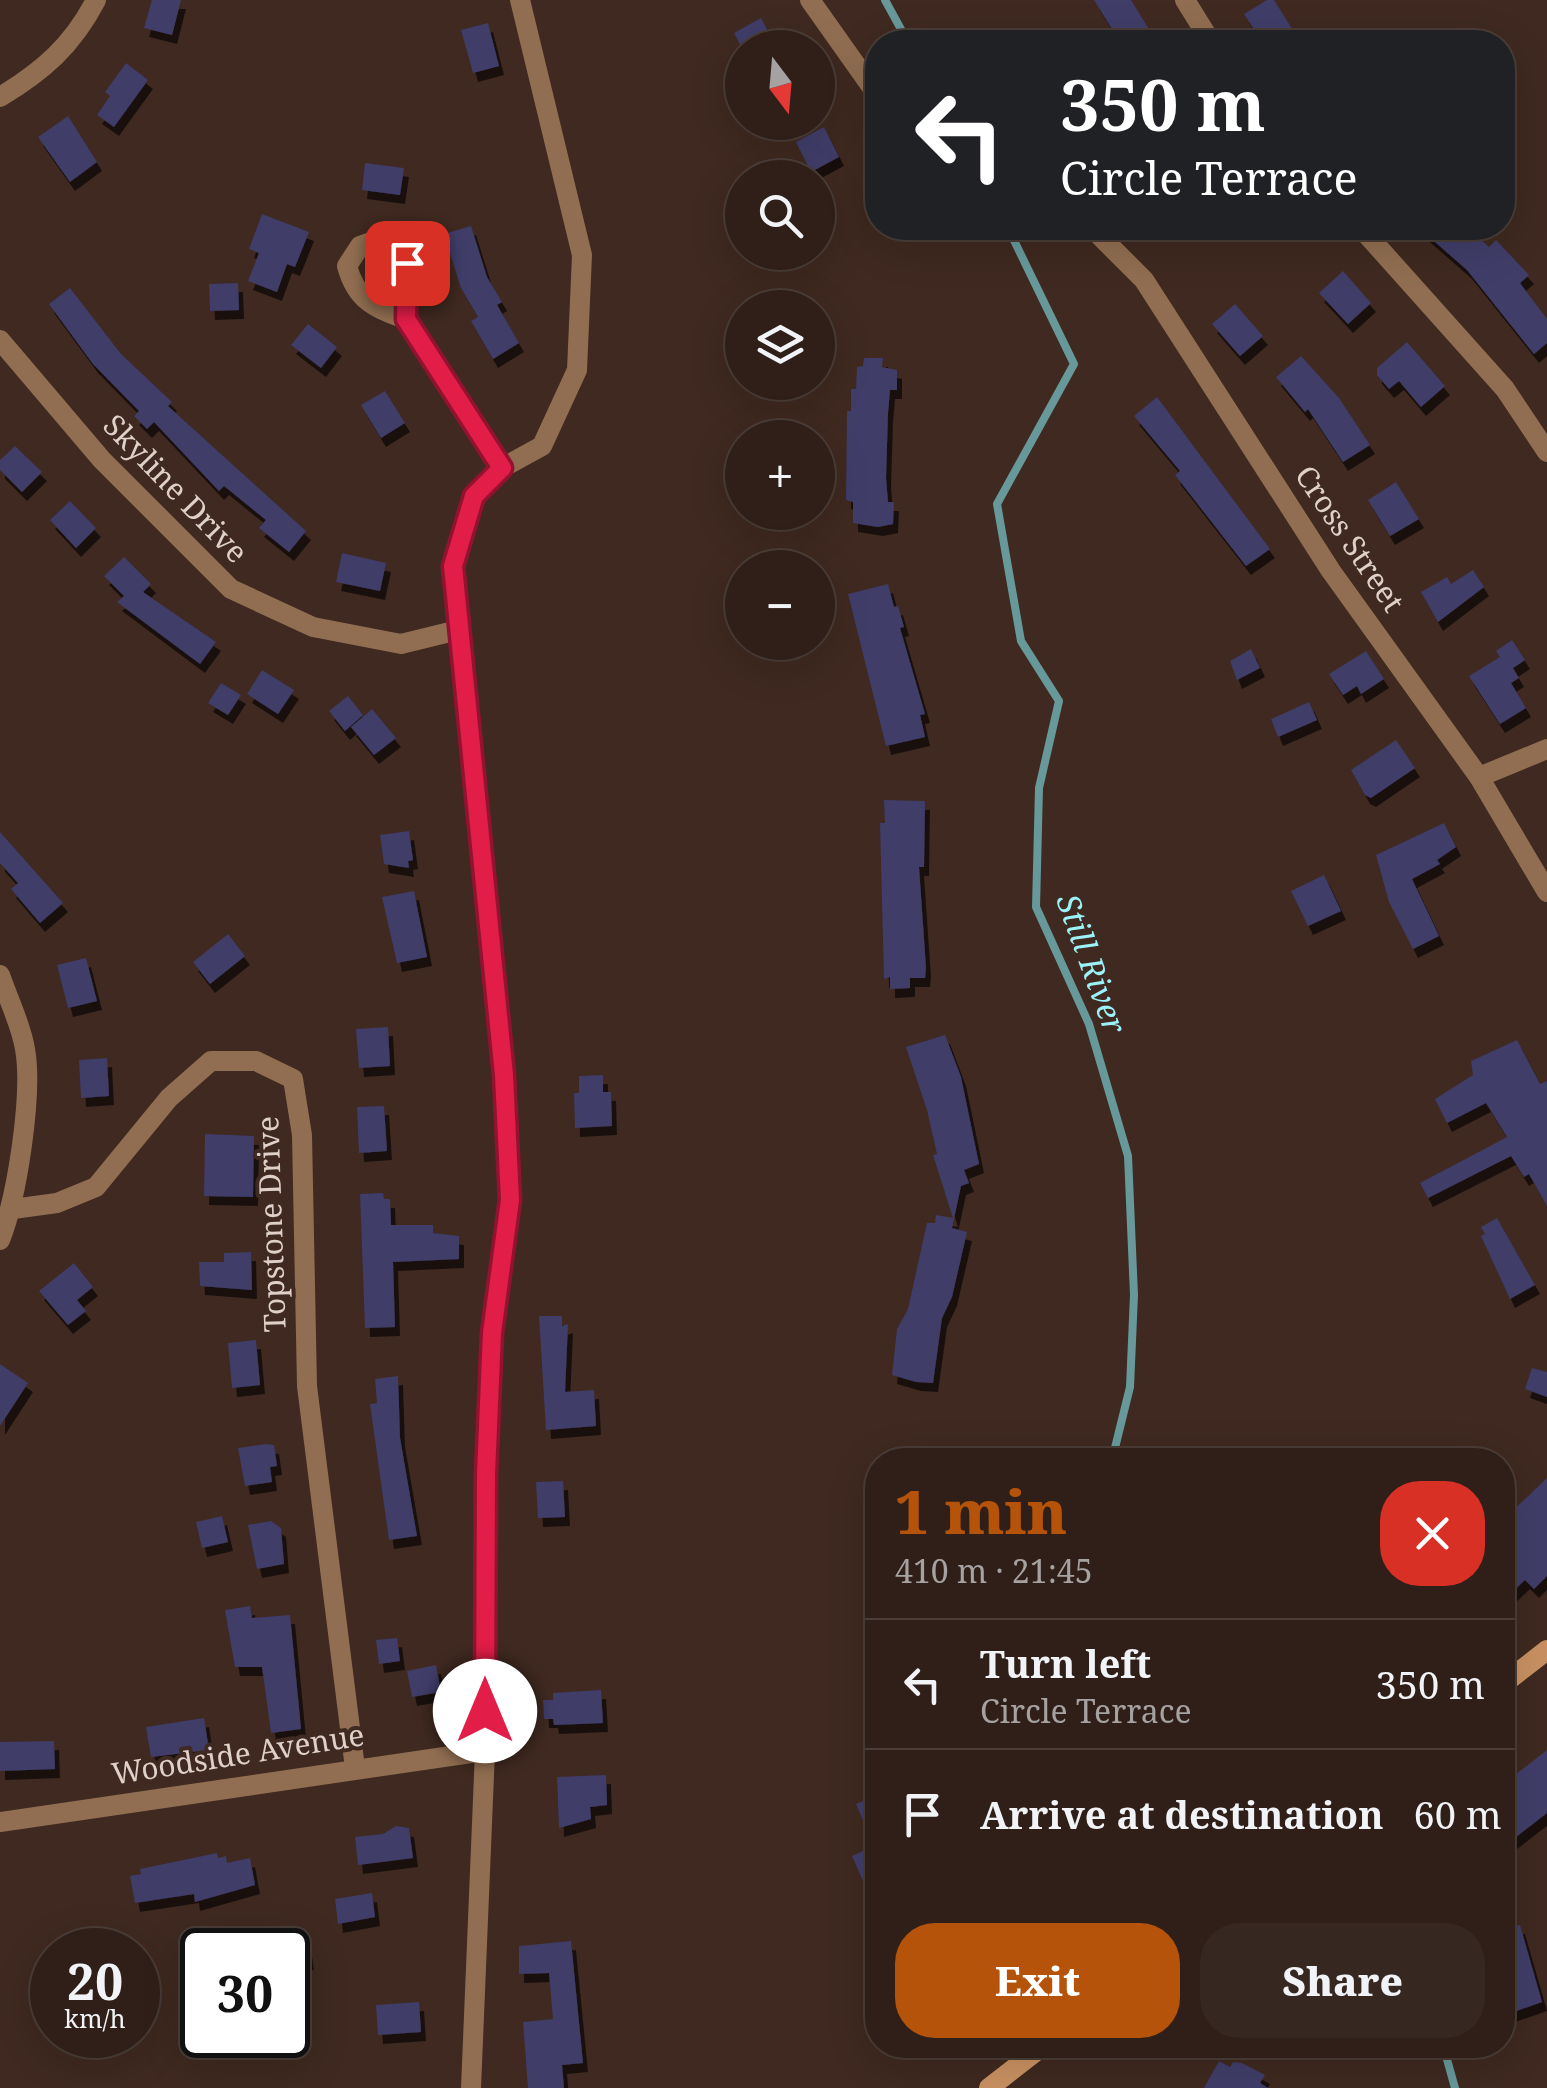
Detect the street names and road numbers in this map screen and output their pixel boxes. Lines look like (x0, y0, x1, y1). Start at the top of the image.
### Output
street label: Skyline Drive (95, 405, 257, 571)
street label: Cross Street (1286, 457, 1414, 619)
street label: Topstone Drive (246, 1115, 295, 1333)
street label: Woodside Avenue (108, 1713, 367, 1794)

